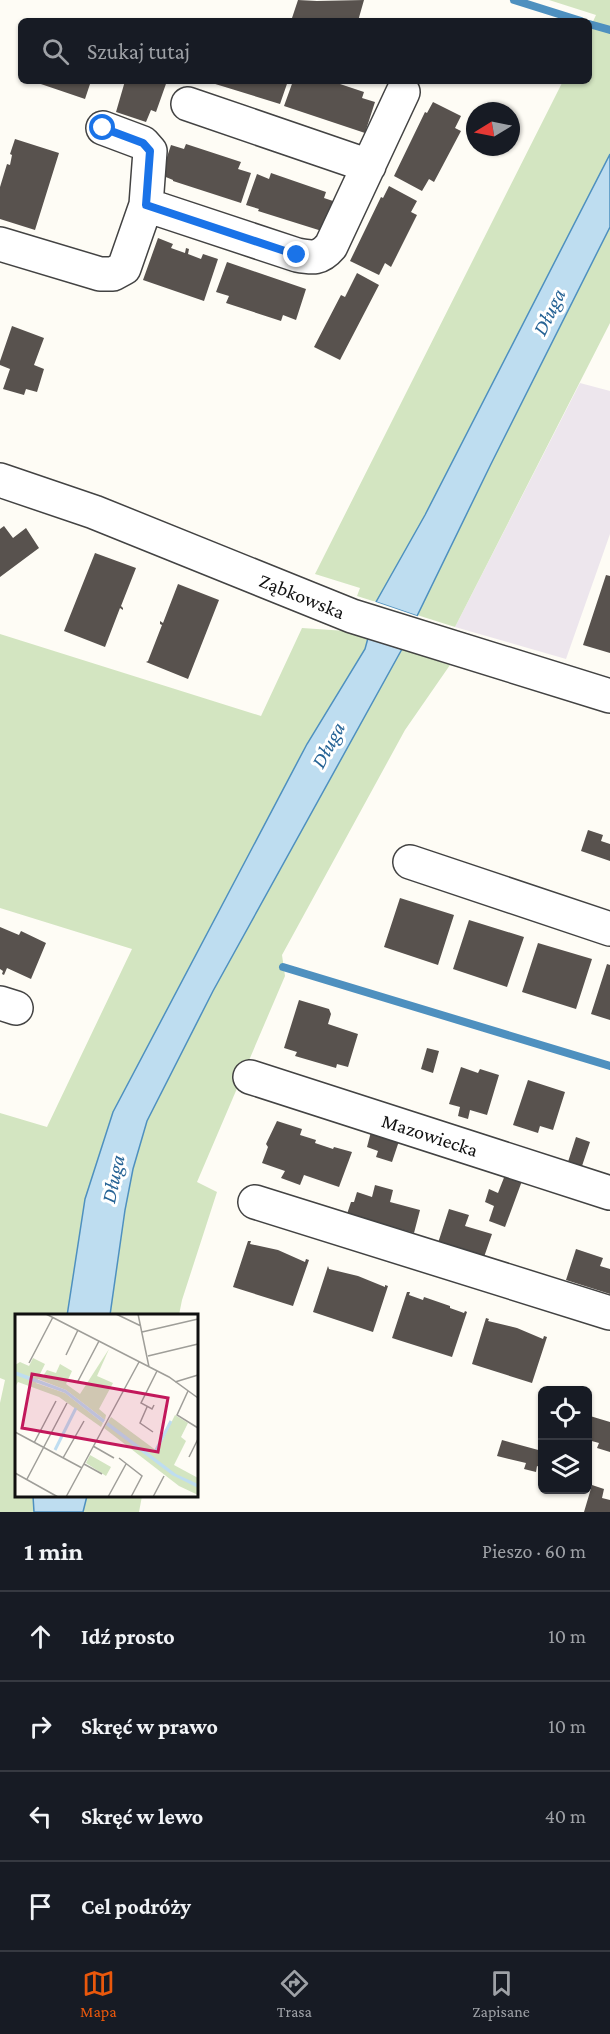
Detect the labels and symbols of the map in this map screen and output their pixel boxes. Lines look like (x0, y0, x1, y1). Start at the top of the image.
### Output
north arrow (466, 102, 520, 156)
route start (89, 114, 115, 140)
route end (283, 241, 309, 267)
water label: Długa (528, 285, 571, 339)
street label: Ząbkowska (256, 569, 348, 624)
water label: Długa (306, 718, 350, 772)
street label: Mazowiecka (379, 1109, 481, 1161)
water label: Długa (96, 1153, 130, 1205)
inset map (15, 1314, 198, 1497)

